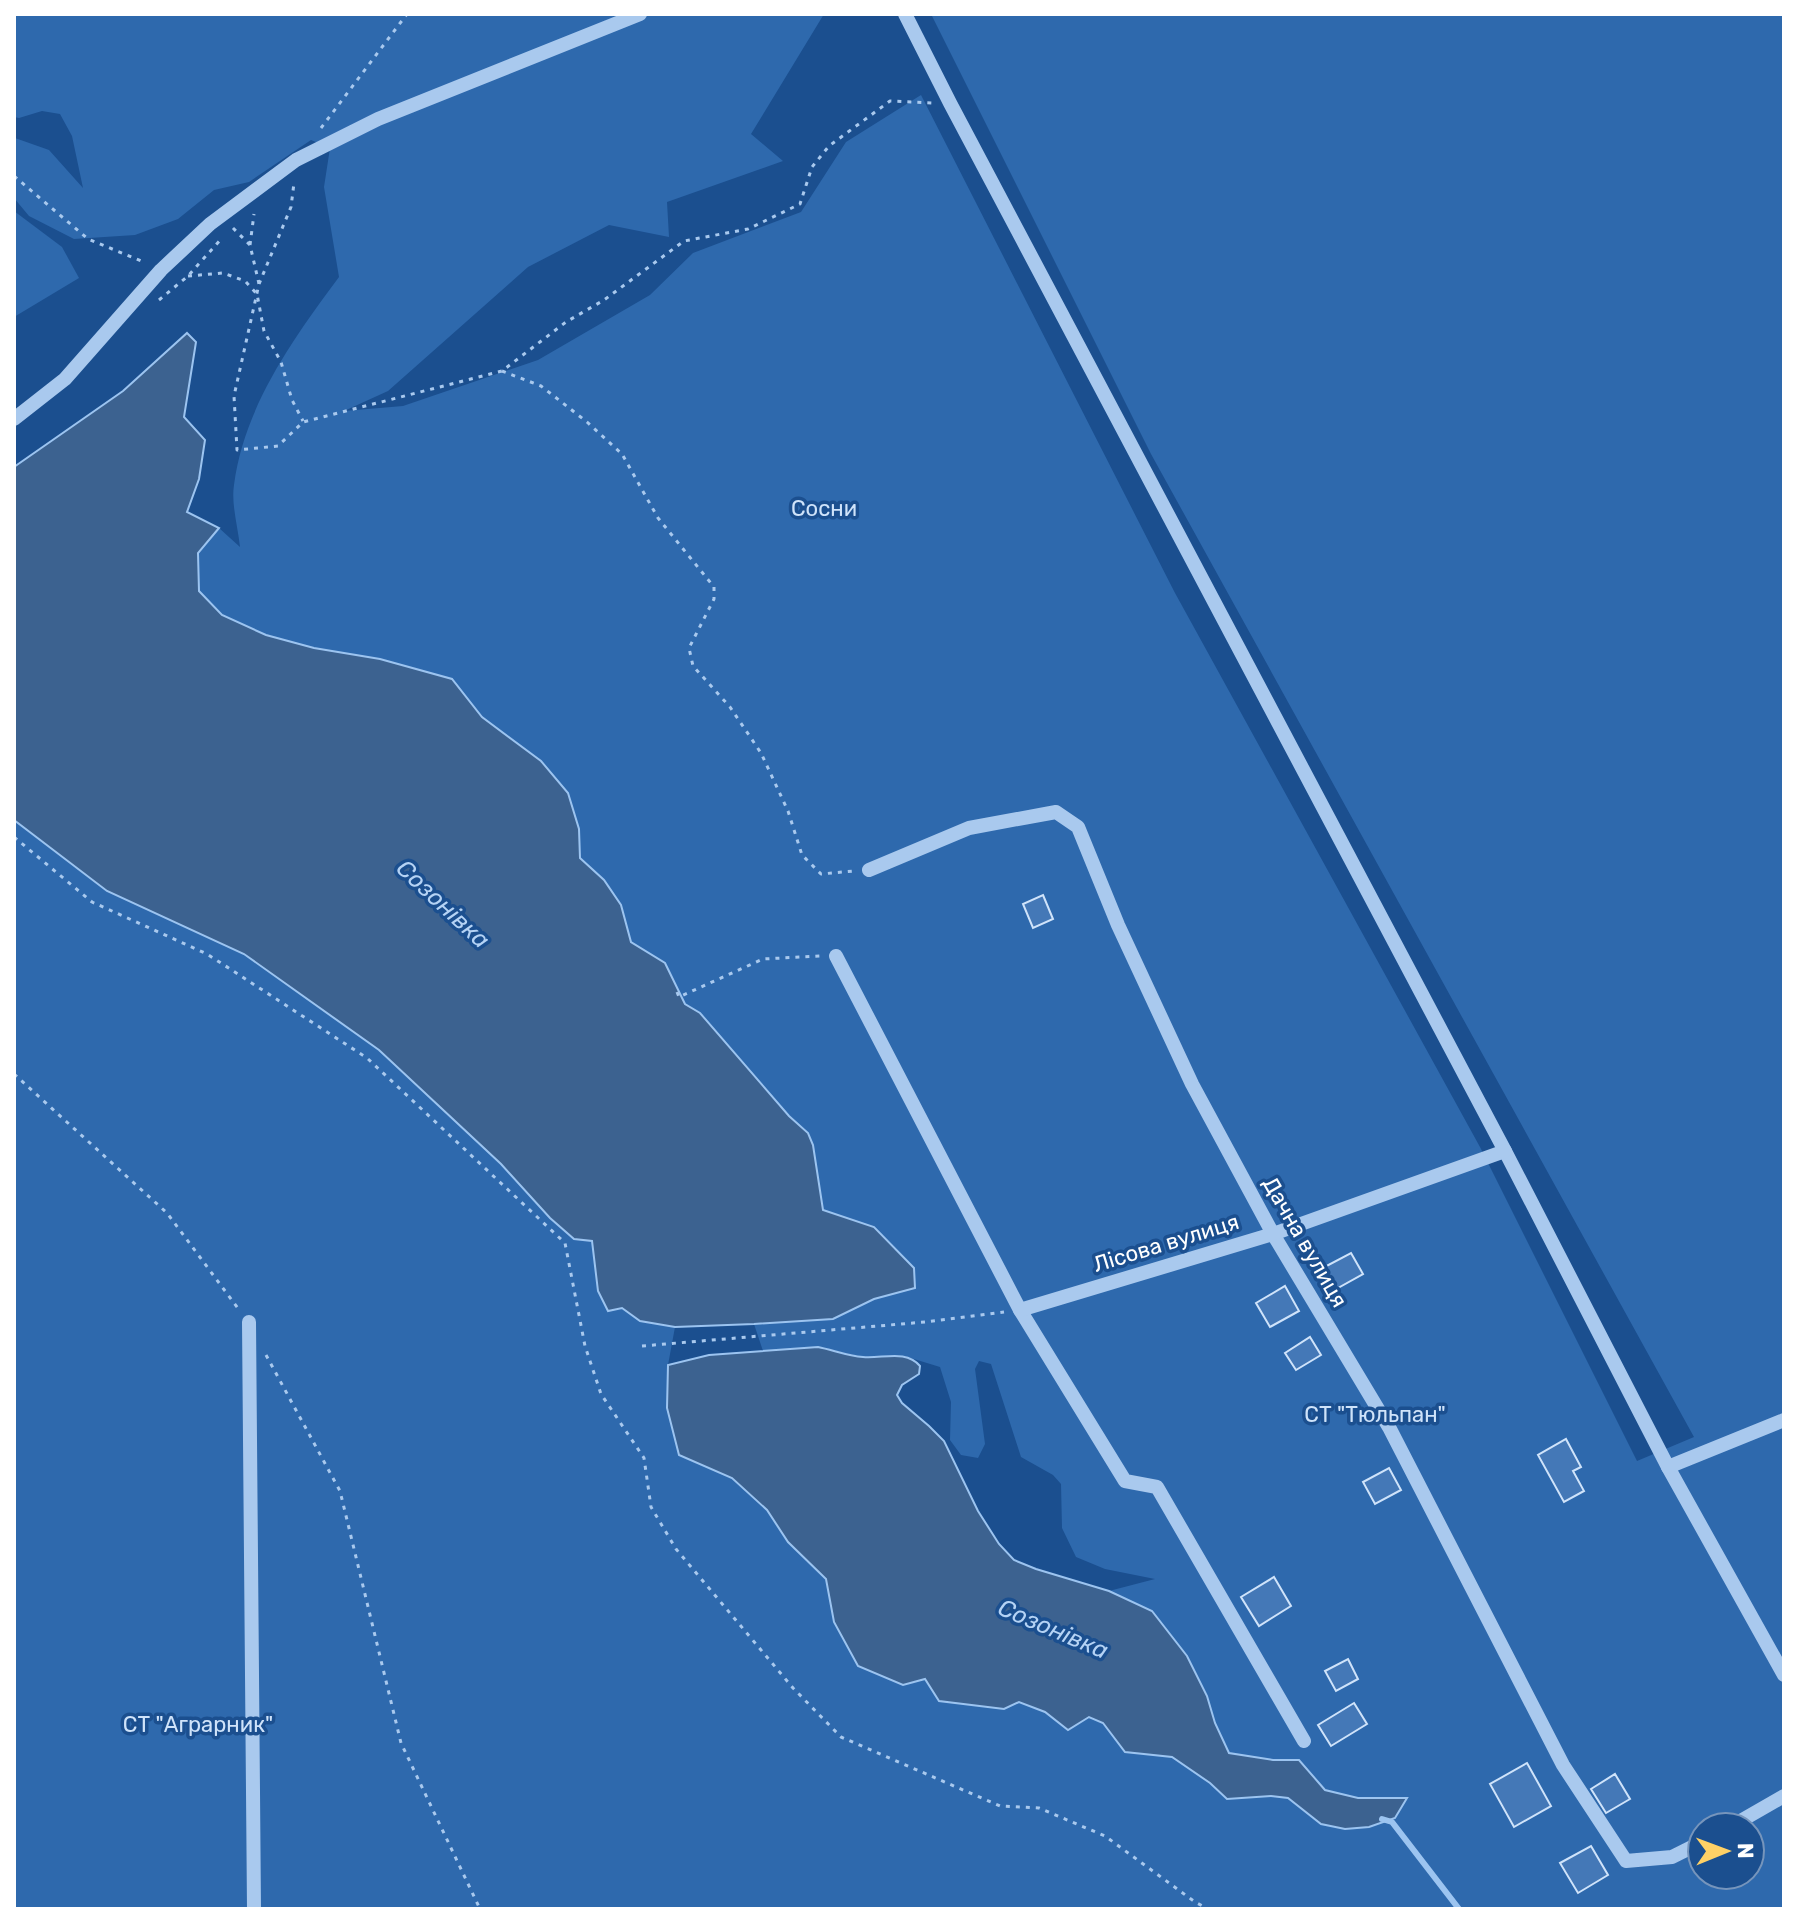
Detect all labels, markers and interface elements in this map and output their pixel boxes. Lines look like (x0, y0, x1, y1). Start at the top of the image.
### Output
park label: Сосни (791, 495, 857, 522)
water label: Созонівка (391, 854, 495, 954)
street label: Дачна вулиця (1257, 1172, 1353, 1312)
street label: Лісова вулиця (1090, 1208, 1242, 1278)
park label: СТ "Тюльпан" (1304, 1401, 1446, 1428)
water label: Созонівка (994, 1593, 1112, 1665)
park label: СТ "Аграрник" (123, 1711, 273, 1738)
north arrow (1686, 1811, 1766, 1891)
text: N (1732, 1843, 1759, 1859)

